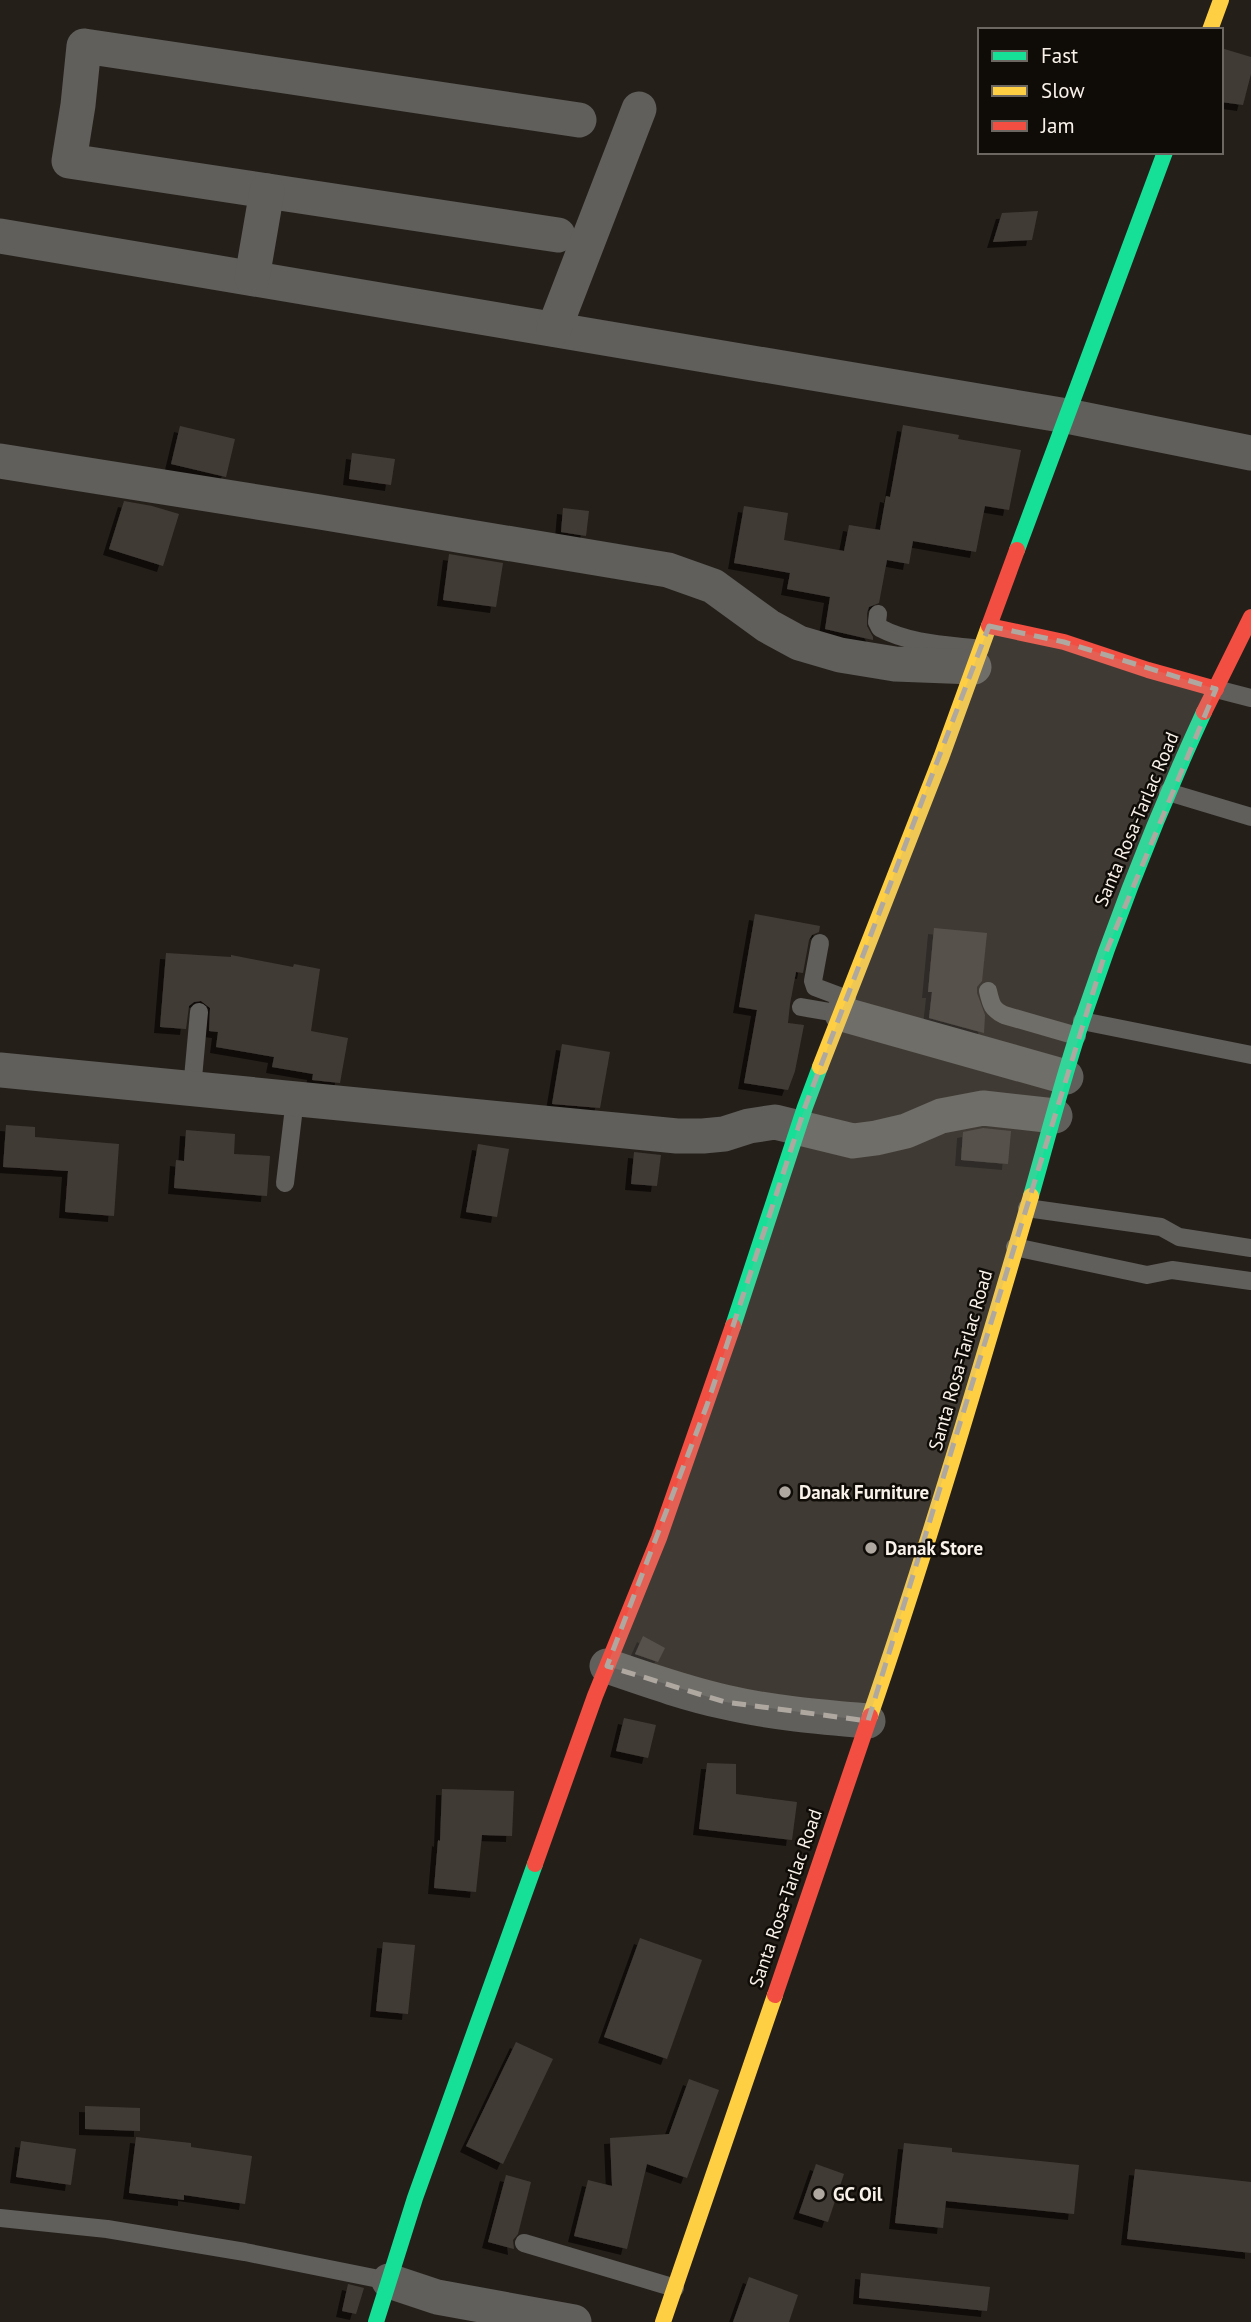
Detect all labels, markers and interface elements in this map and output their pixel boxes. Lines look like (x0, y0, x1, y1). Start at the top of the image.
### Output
legend (978, 28, 1223, 154)
text: Fast (1041, 42, 1078, 69)
text: Slow (1041, 77, 1085, 104)
text: Jam (1040, 112, 1075, 139)
street label: Santa Rosa-Tarlac Road (1088, 728, 1184, 910)
street label: Santa Rosa-Tarlac Road (923, 1267, 997, 1453)
place label: Danak Furniture (799, 1480, 929, 1504)
marker: Danak Furniture (777, 1484, 793, 1500)
place label: Danak Store (885, 1536, 983, 1560)
marker: Danak Store (863, 1540, 879, 1556)
street label: Santa Rosa-Tarlac Road (743, 1806, 827, 1990)
place label: GC Oil (833, 2182, 883, 2206)
marker: GC Oil (811, 2186, 827, 2202)

